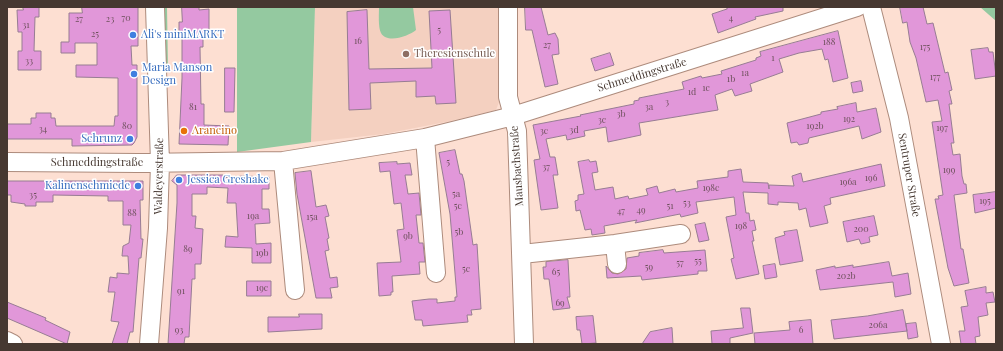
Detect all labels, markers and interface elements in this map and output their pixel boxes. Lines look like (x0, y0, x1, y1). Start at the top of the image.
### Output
house number: 70 (121, 13, 131, 23)
house number: 4 (729, 13, 733, 23)
house number: 27 (75, 14, 83, 24)
house number: 23 (106, 14, 114, 24)
house number: 31 (22, 20, 30, 30)
house number: 5 (437, 25, 441, 35)
place label: Ali's miniMARKT (141, 28, 224, 42)
house number: 25 (91, 29, 99, 39)
marker: Ali's miniMARKT (128, 30, 138, 40)
house number: 16 (354, 36, 362, 46)
house number: 188 (823, 37, 835, 47)
house number: 27 (543, 40, 551, 50)
house number: 175 (920, 42, 930, 52)
place label: Theresienschule (414, 47, 495, 61)
marker: Theresienschule (401, 49, 411, 59)
house number: 1 (771, 53, 775, 63)
street label: Schmeddingstraße (596, 55, 688, 95)
house number: 33 (25, 56, 33, 66)
place label: Maria Manson Design (142, 61, 212, 87)
house number: 1a (741, 68, 749, 78)
marker: Maria Manson Design (129, 69, 139, 79)
house number: 177 (930, 72, 940, 82)
house number: 1b (727, 74, 735, 84)
house number: 1c (702, 83, 710, 93)
house number: 1d (688, 87, 696, 97)
house number: 3 (665, 97, 669, 107)
house number: 81 (189, 102, 197, 112)
house number: 3a (645, 102, 653, 112)
house number: 3b (616, 109, 626, 119)
house number: 192 (843, 114, 855, 124)
house number: 3c (598, 115, 606, 125)
house number: 80 (122, 121, 132, 131)
house number: 192b (806, 121, 824, 131)
house number: 197 (936, 123, 948, 133)
house number: 34 (39, 124, 47, 134)
place label: Arancino (192, 124, 237, 138)
street label: Mausbachstraße (508, 125, 526, 207)
house number: 3d (569, 125, 579, 135)
marker: Arancino (179, 126, 189, 136)
house number: 3e (540, 126, 548, 136)
place label: Schrunz (81, 132, 122, 146)
street label: Sentruper Straße (895, 132, 923, 218)
marker: Schrunz (125, 134, 135, 144)
street label: Waldeyerstraße (152, 137, 166, 215)
street label: Schmeddingstraße (51, 156, 143, 170)
house number: 5 (446, 157, 450, 167)
house number: 37 (542, 162, 550, 172)
house number: 199 (943, 165, 955, 175)
place label: Jessica Greshake (187, 173, 269, 187)
house number: 196 (865, 173, 877, 183)
marker: Jessica Greshake (174, 175, 184, 185)
house number: 196a (839, 177, 857, 187)
place label: Kalinenschmiede (45, 179, 130, 193)
marker: Kalinenschmiede (133, 181, 143, 191)
house number: 198e (702, 183, 720, 193)
house number: 5a (452, 189, 460, 199)
house number: 35 (29, 190, 37, 200)
house number: 195 (979, 196, 991, 206)
house number: 53 (683, 198, 691, 208)
house number: 5e (454, 201, 462, 211)
house number: 51 (666, 201, 674, 211)
house number: 49 (636, 205, 646, 215)
house number: 47 (617, 206, 625, 216)
house number: 88 (127, 208, 137, 218)
house number: 19a (247, 211, 259, 221)
house number: 15a (306, 212, 318, 222)
house number: 198 (735, 221, 747, 231)
house number: 200 (853, 224, 869, 234)
house number: 5b (455, 227, 463, 237)
house number: 9b (403, 231, 413, 241)
house number: 89 (183, 244, 193, 254)
house number: 19b (256, 248, 268, 258)
house number: 55 (694, 256, 702, 266)
house number: 57 (676, 258, 684, 268)
house number: 59 (645, 262, 653, 272)
house number: 5c (462, 264, 470, 274)
house number: 65 (552, 267, 560, 277)
house number: 202b (836, 271, 856, 281)
house number: 19c (256, 283, 268, 293)
house number: 91 (177, 286, 185, 296)
house number: 69 (555, 298, 565, 308)
house number: 206a (869, 320, 887, 330)
house number: 93 (175, 325, 183, 335)
house number: 6 (799, 325, 803, 335)

